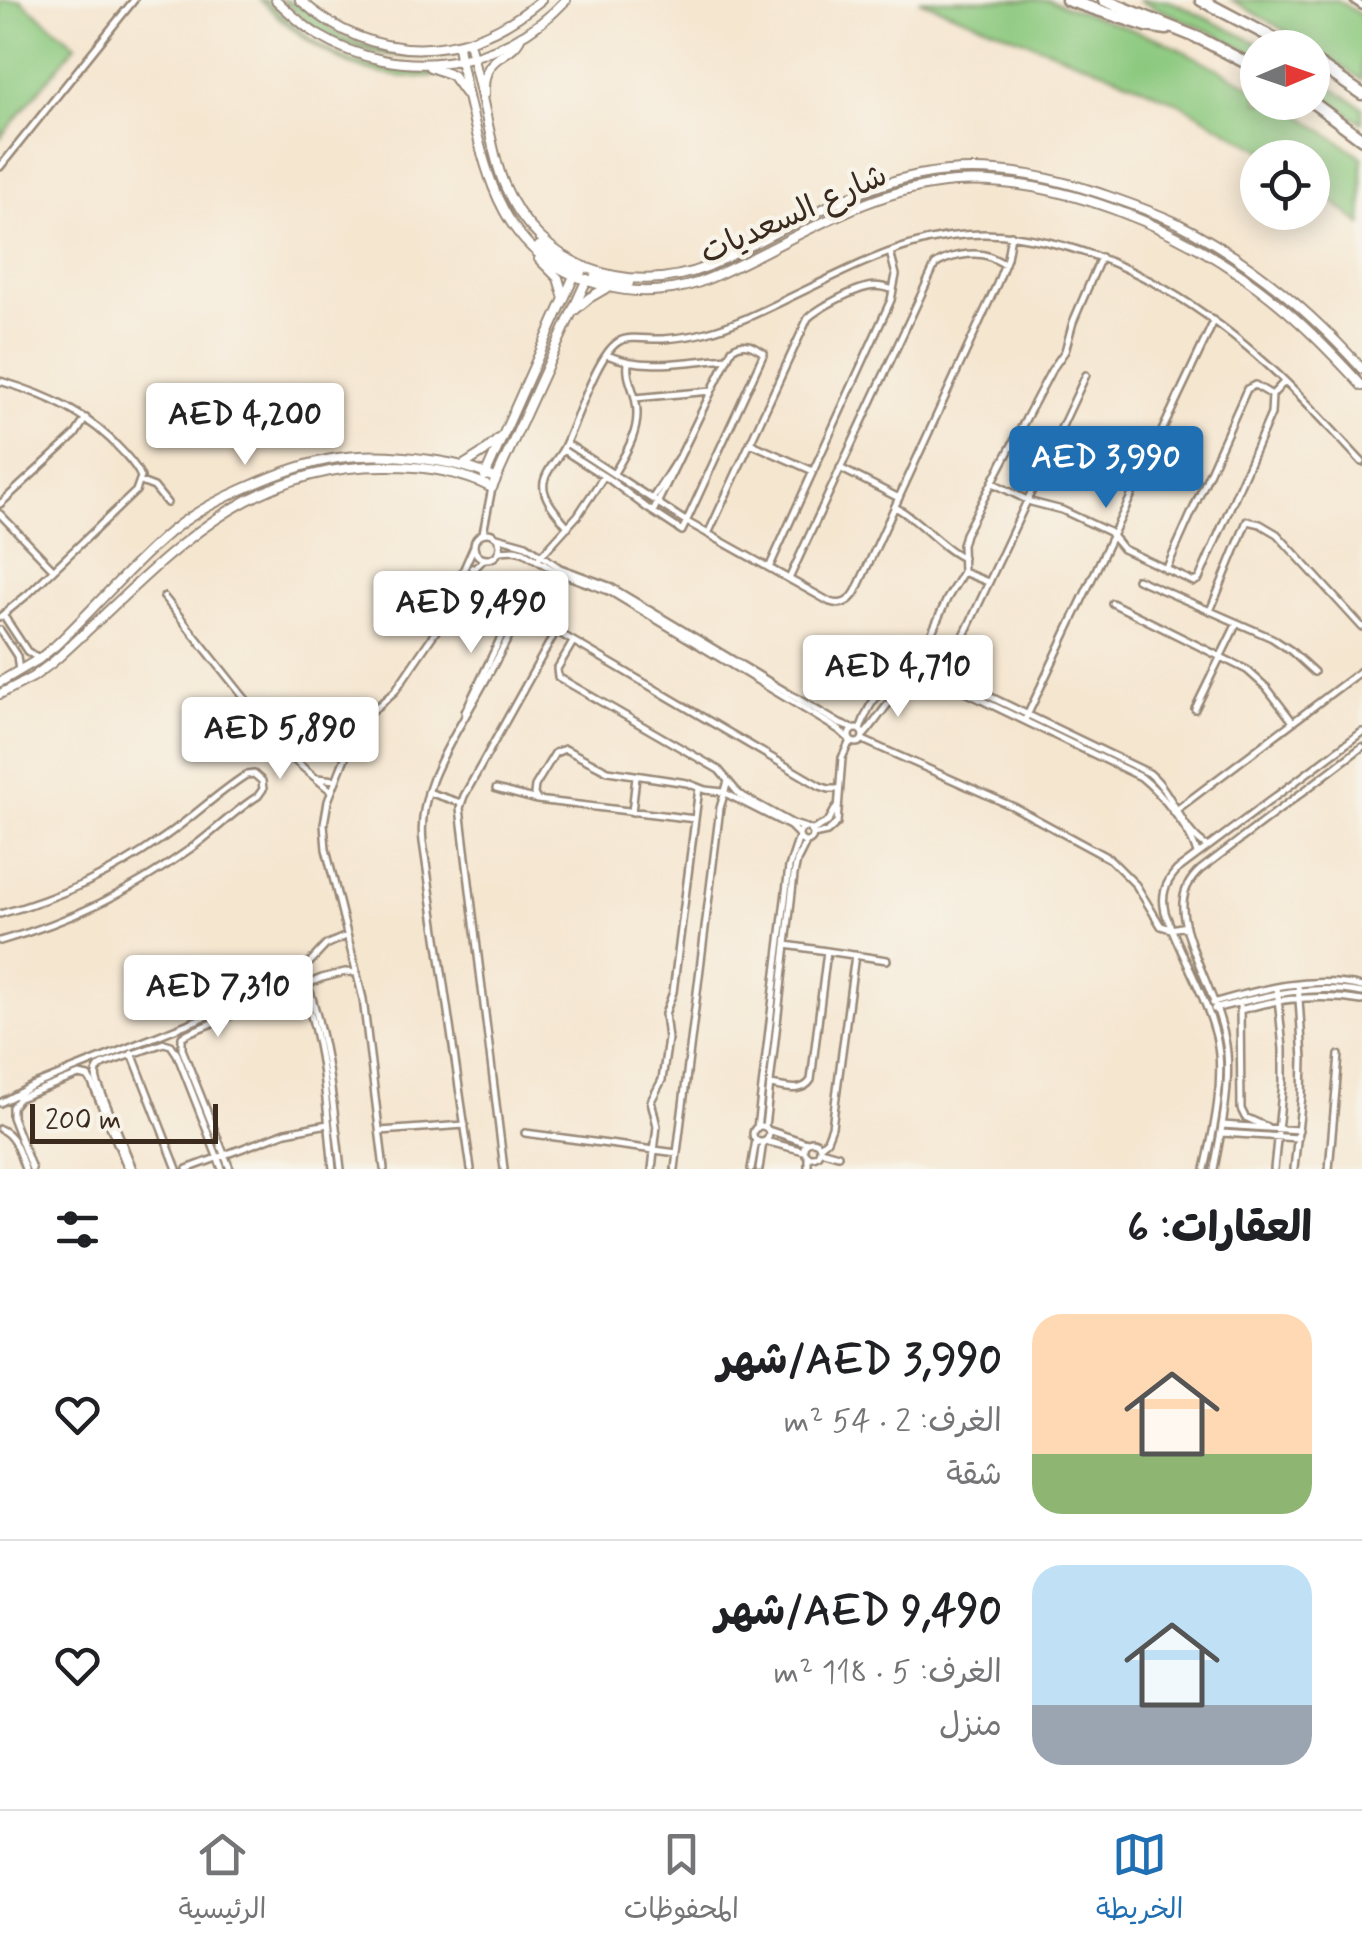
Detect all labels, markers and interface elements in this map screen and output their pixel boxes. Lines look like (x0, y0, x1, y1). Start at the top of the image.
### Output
north arrow (1240, 30, 1330, 120)
map controls (1240, 30, 1330, 230)
button: locate (1240, 140, 1330, 230)
street label: شارع السعديات (694, 155, 894, 275)
pin: AED 4,200 (131, 383, 359, 468)
text: AED 4,200 (168, 394, 322, 436)
pin: AED 3,990 (992, 426, 1220, 511)
text: AED 3,990 (1031, 437, 1181, 479)
pin: AED 9,490 (357, 571, 585, 656)
text: AED 9,490 (395, 582, 547, 624)
pin: AED 4,710 (784, 635, 1012, 720)
text: AED 4,710 (825, 646, 971, 688)
pin: AED 5,890 (166, 697, 394, 782)
text: AED 5,890 (204, 708, 356, 750)
pin: AED 7,310 (104, 955, 332, 1040)
text: AED 7,310 (146, 966, 290, 1008)
scale bar (30, 1099, 218, 1144)
text: 200 m (45, 1103, 121, 1140)
icon: filters (50, 1202, 105, 1257)
text: العقارات: 6 (1127, 1202, 1312, 1257)
text: AED 3,990/شهر (718, 1334, 1002, 1389)
icon: home (1112, 1354, 1232, 1474)
icon: heart (50, 1387, 105, 1442)
text: الغرف: 2 · 54 m² (784, 1401, 1002, 1443)
text: شقة (946, 1454, 1002, 1496)
text: AED 9,490/شهر (716, 1585, 1002, 1640)
icon: home (1112, 1605, 1232, 1725)
icon: heart (50, 1638, 105, 1693)
text: الغرف: 5 · 118 m² (774, 1652, 1002, 1694)
text: منزل (939, 1705, 1002, 1747)
tab: الرئيسية (179, 1827, 267, 1933)
tab: المحفوظات (624, 1827, 739, 1933)
tab: الخريطة (1096, 1827, 1183, 1933)

